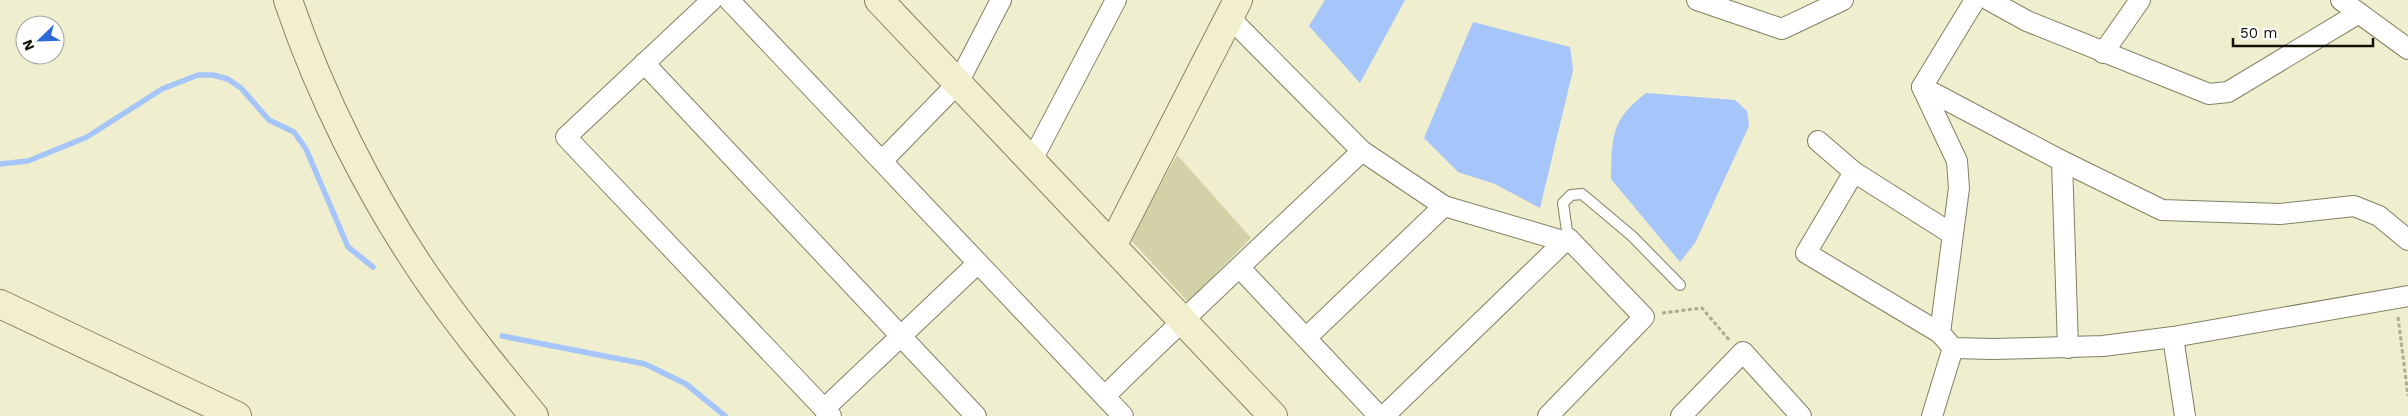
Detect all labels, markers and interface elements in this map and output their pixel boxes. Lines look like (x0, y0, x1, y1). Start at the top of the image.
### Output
north arrow (15, 15, 65, 65)
scale bar (2233, 15, 2373, 47)
text: 50 m (2240, 24, 2277, 42)
text: N (19, 37, 37, 53)

